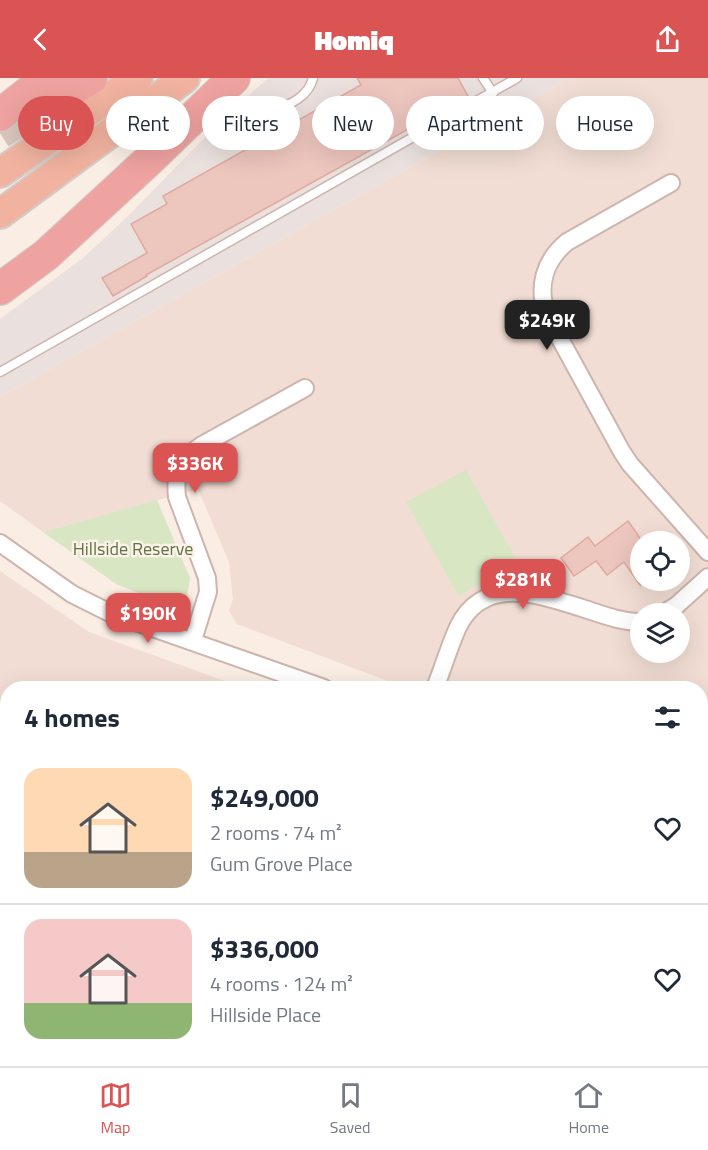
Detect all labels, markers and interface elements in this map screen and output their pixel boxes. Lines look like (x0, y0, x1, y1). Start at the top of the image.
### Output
text: Homiq (314, 19, 394, 60)
icon: back (24, 23, 57, 56)
icon: share (651, 23, 684, 56)
chip: Buy (18, 96, 94, 150)
chip: Rent (106, 96, 190, 150)
chip: Filters (202, 96, 300, 150)
chip: New (312, 96, 394, 150)
chip: Apartment (406, 96, 544, 150)
chip: House (556, 96, 654, 150)
pin: $249K (505, 300, 589, 351)
text: $249K (519, 304, 575, 335)
pin: $336K (153, 443, 237, 494)
text: $336K (167, 447, 223, 478)
map controls (630, 531, 690, 663)
button: locate (630, 531, 690, 591)
park label: Hillside Reserve (73, 535, 193, 562)
pin: $281K (481, 559, 565, 610)
text: $281K (495, 563, 551, 594)
pin: $190K (106, 593, 190, 644)
text: $190K (120, 597, 176, 628)
button: layers (630, 603, 690, 663)
text: 4 homes (24, 698, 120, 737)
icon: filters (651, 701, 684, 734)
text: $249,000 (210, 778, 319, 817)
icon: home (72, 792, 144, 864)
icon: heart (651, 812, 684, 845)
text: 2 rooms · 74 m² (210, 817, 342, 848)
text: Gum Grove Place (210, 848, 353, 879)
text: $336,000 (210, 929, 319, 968)
icon: home (72, 943, 144, 1015)
icon: heart (651, 963, 684, 996)
text: 4 rooms · 124 m² (210, 968, 353, 999)
text: Hillside Place (210, 999, 321, 1030)
tab: Map (99, 1079, 132, 1139)
tab: Saved (330, 1079, 371, 1139)
tab: Home (568, 1079, 609, 1139)

